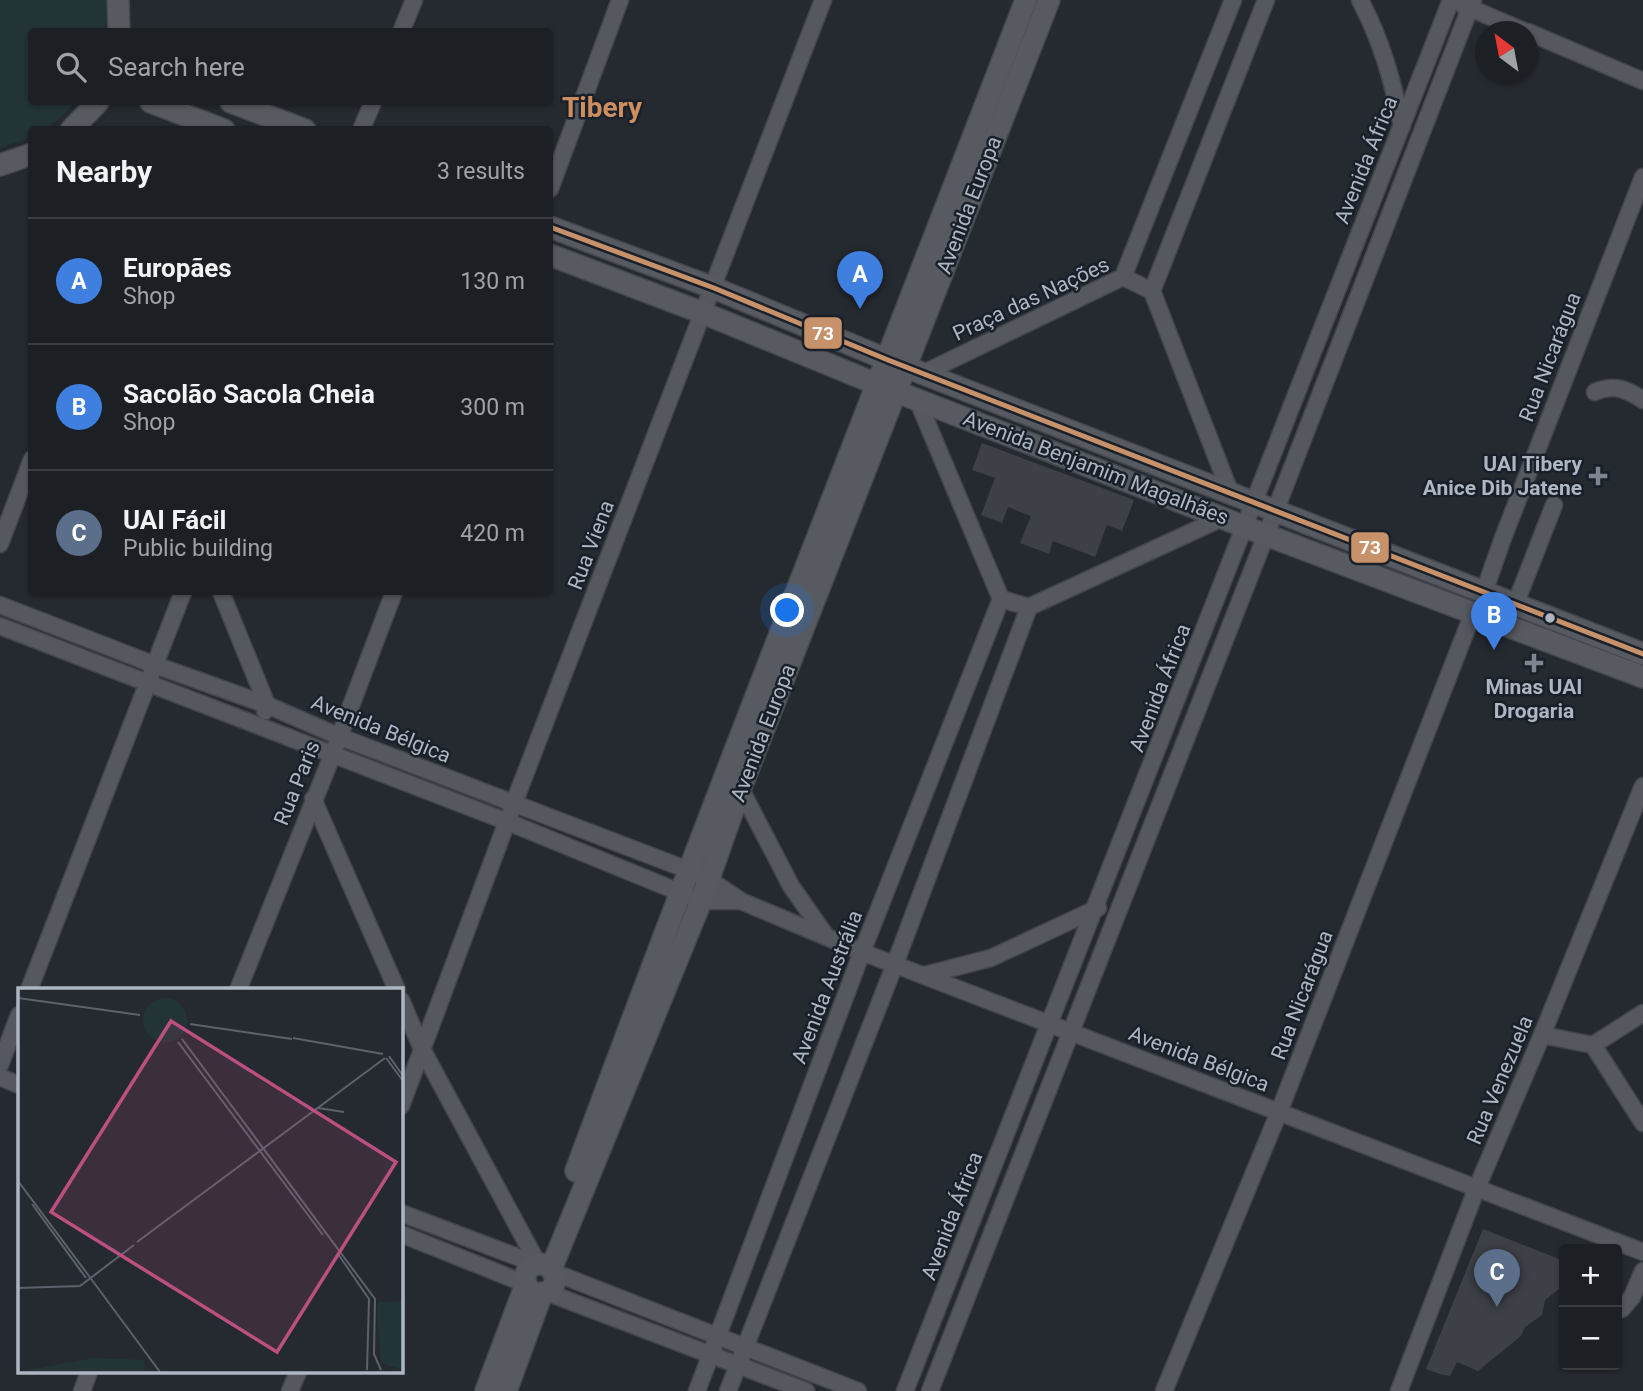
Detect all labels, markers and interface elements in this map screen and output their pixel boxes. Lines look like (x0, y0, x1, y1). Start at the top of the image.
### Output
north arrow (1475, 21, 1538, 84)
search box (28, 28, 553, 105)
icon: search (52, 48, 90, 86)
text: Search here (108, 52, 245, 82)
district label: Tibery (562, 91, 643, 124)
street label: Avenida África (1330, 93, 1402, 227)
street label: Avenida Europa (932, 133, 1006, 277)
text: Nearby (56, 154, 152, 189)
text: 3 results (437, 158, 525, 185)
pin: A (837, 251, 883, 309)
street label: Praça das Nações (949, 252, 1113, 346)
text: Europães (123, 253, 232, 283)
text: A (71, 268, 87, 295)
text: 130 m (460, 268, 525, 295)
text: Shop (123, 283, 175, 310)
street label: Rua Nicarágua (1514, 289, 1586, 425)
line badge: 73 (803, 316, 843, 350)
text: 73 (812, 322, 834, 345)
text: Sacolão Sacola Cheia (123, 379, 375, 409)
text: B (72, 394, 86, 421)
text: 300 m (460, 394, 525, 421)
street label: Avenida Benjamim Magalhães (960, 406, 1232, 530)
text: Shop (123, 409, 175, 436)
place label: UAI Tibery Anice Dib Jatene (1423, 452, 1582, 500)
marker: UAI Tibery Anice Dib Jatene (1588, 466, 1608, 486)
street label: Rua Viena (563, 497, 619, 593)
text: UAI Fácil (123, 505, 226, 535)
text: C (71, 520, 87, 547)
text: 420 m (460, 520, 525, 547)
line badge: 73 (1350, 531, 1390, 564)
text: Public building (123, 535, 273, 562)
text: 73 (1359, 536, 1381, 559)
pin: B (1471, 592, 1517, 650)
your location (770, 593, 804, 627)
unlabelled marker (1543, 611, 1557, 625)
street label: Avenida África (1125, 621, 1195, 755)
marker: Minas UAI Drogaria (1526, 655, 1542, 671)
street label: Avenida Europa (726, 661, 800, 805)
place label: Minas UAI Drogaria (1486, 675, 1582, 723)
street label: Avenida Bélgica (308, 690, 454, 768)
street label: Rua Paris (269, 737, 325, 829)
street label: Avenida Austrália (787, 907, 867, 1067)
street label: Rua Nicarágua (1266, 927, 1338, 1063)
inset map (18, 988, 402, 1374)
street label: Rua Venezuela (1462, 1012, 1538, 1148)
street label: Avenida Bélgica (1126, 1021, 1272, 1097)
street label: Avenida África (917, 1149, 987, 1283)
map controls (1559, 1244, 1622, 1370)
button: + (1559, 1244, 1622, 1307)
pin: C (1474, 1249, 1520, 1307)
button: − (1559, 1307, 1622, 1370)

